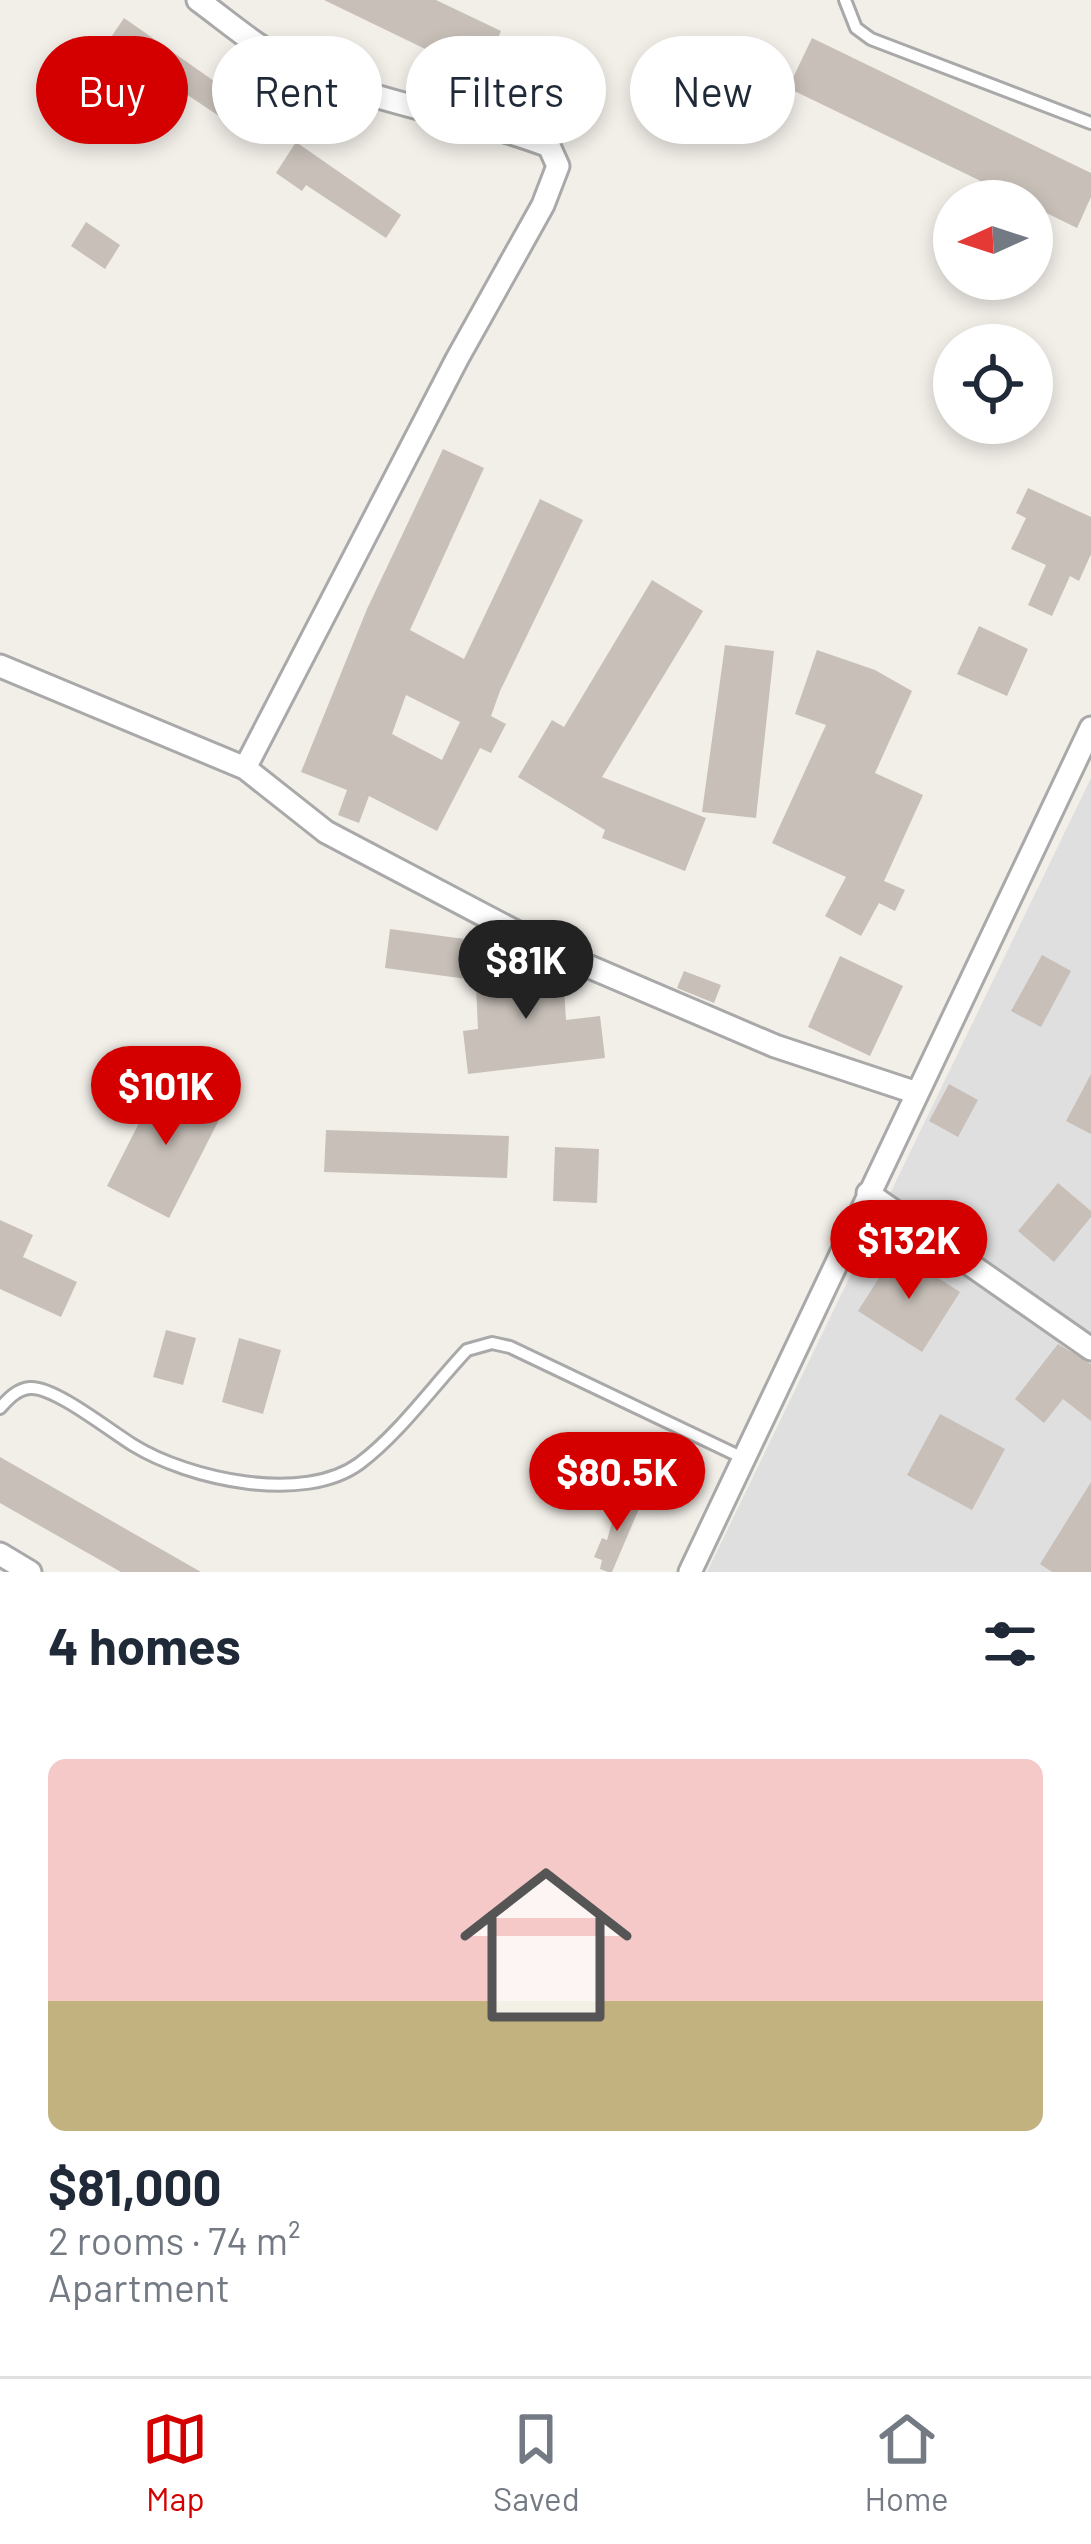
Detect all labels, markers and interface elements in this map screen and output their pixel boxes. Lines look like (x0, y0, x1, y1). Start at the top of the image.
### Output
chip: Buy (36, 36, 188, 144)
chip: Rent (212, 36, 382, 144)
chip: Filters (406, 36, 606, 144)
chip: New (630, 36, 795, 144)
north arrow (933, 180, 1053, 300)
map controls (933, 180, 1053, 444)
button: locate (933, 324, 1053, 444)
pin: $81K (455, 920, 597, 1022)
text: $81K (485, 935, 567, 982)
pin: $101K (82, 1046, 250, 1148)
text: $101K (118, 1061, 214, 1108)
pin: $132K (825, 1200, 993, 1302)
text: $132K (857, 1215, 961, 1262)
pin: $80.5K (519, 1432, 715, 1534)
text: $80.5K (556, 1447, 678, 1494)
icon: filters (977, 1611, 1043, 1677)
text: 4 homes (48, 1614, 241, 1675)
icon: home (438, 1837, 654, 2053)
text: $81,000 (48, 2155, 222, 2216)
text: 2 rooms · 74 m² (48, 2216, 301, 2263)
text: Apartment (48, 2263, 230, 2310)
tab: Map (142, 2406, 208, 2518)
tab: Saved (493, 2406, 580, 2518)
tab: Home (864, 2406, 949, 2518)

